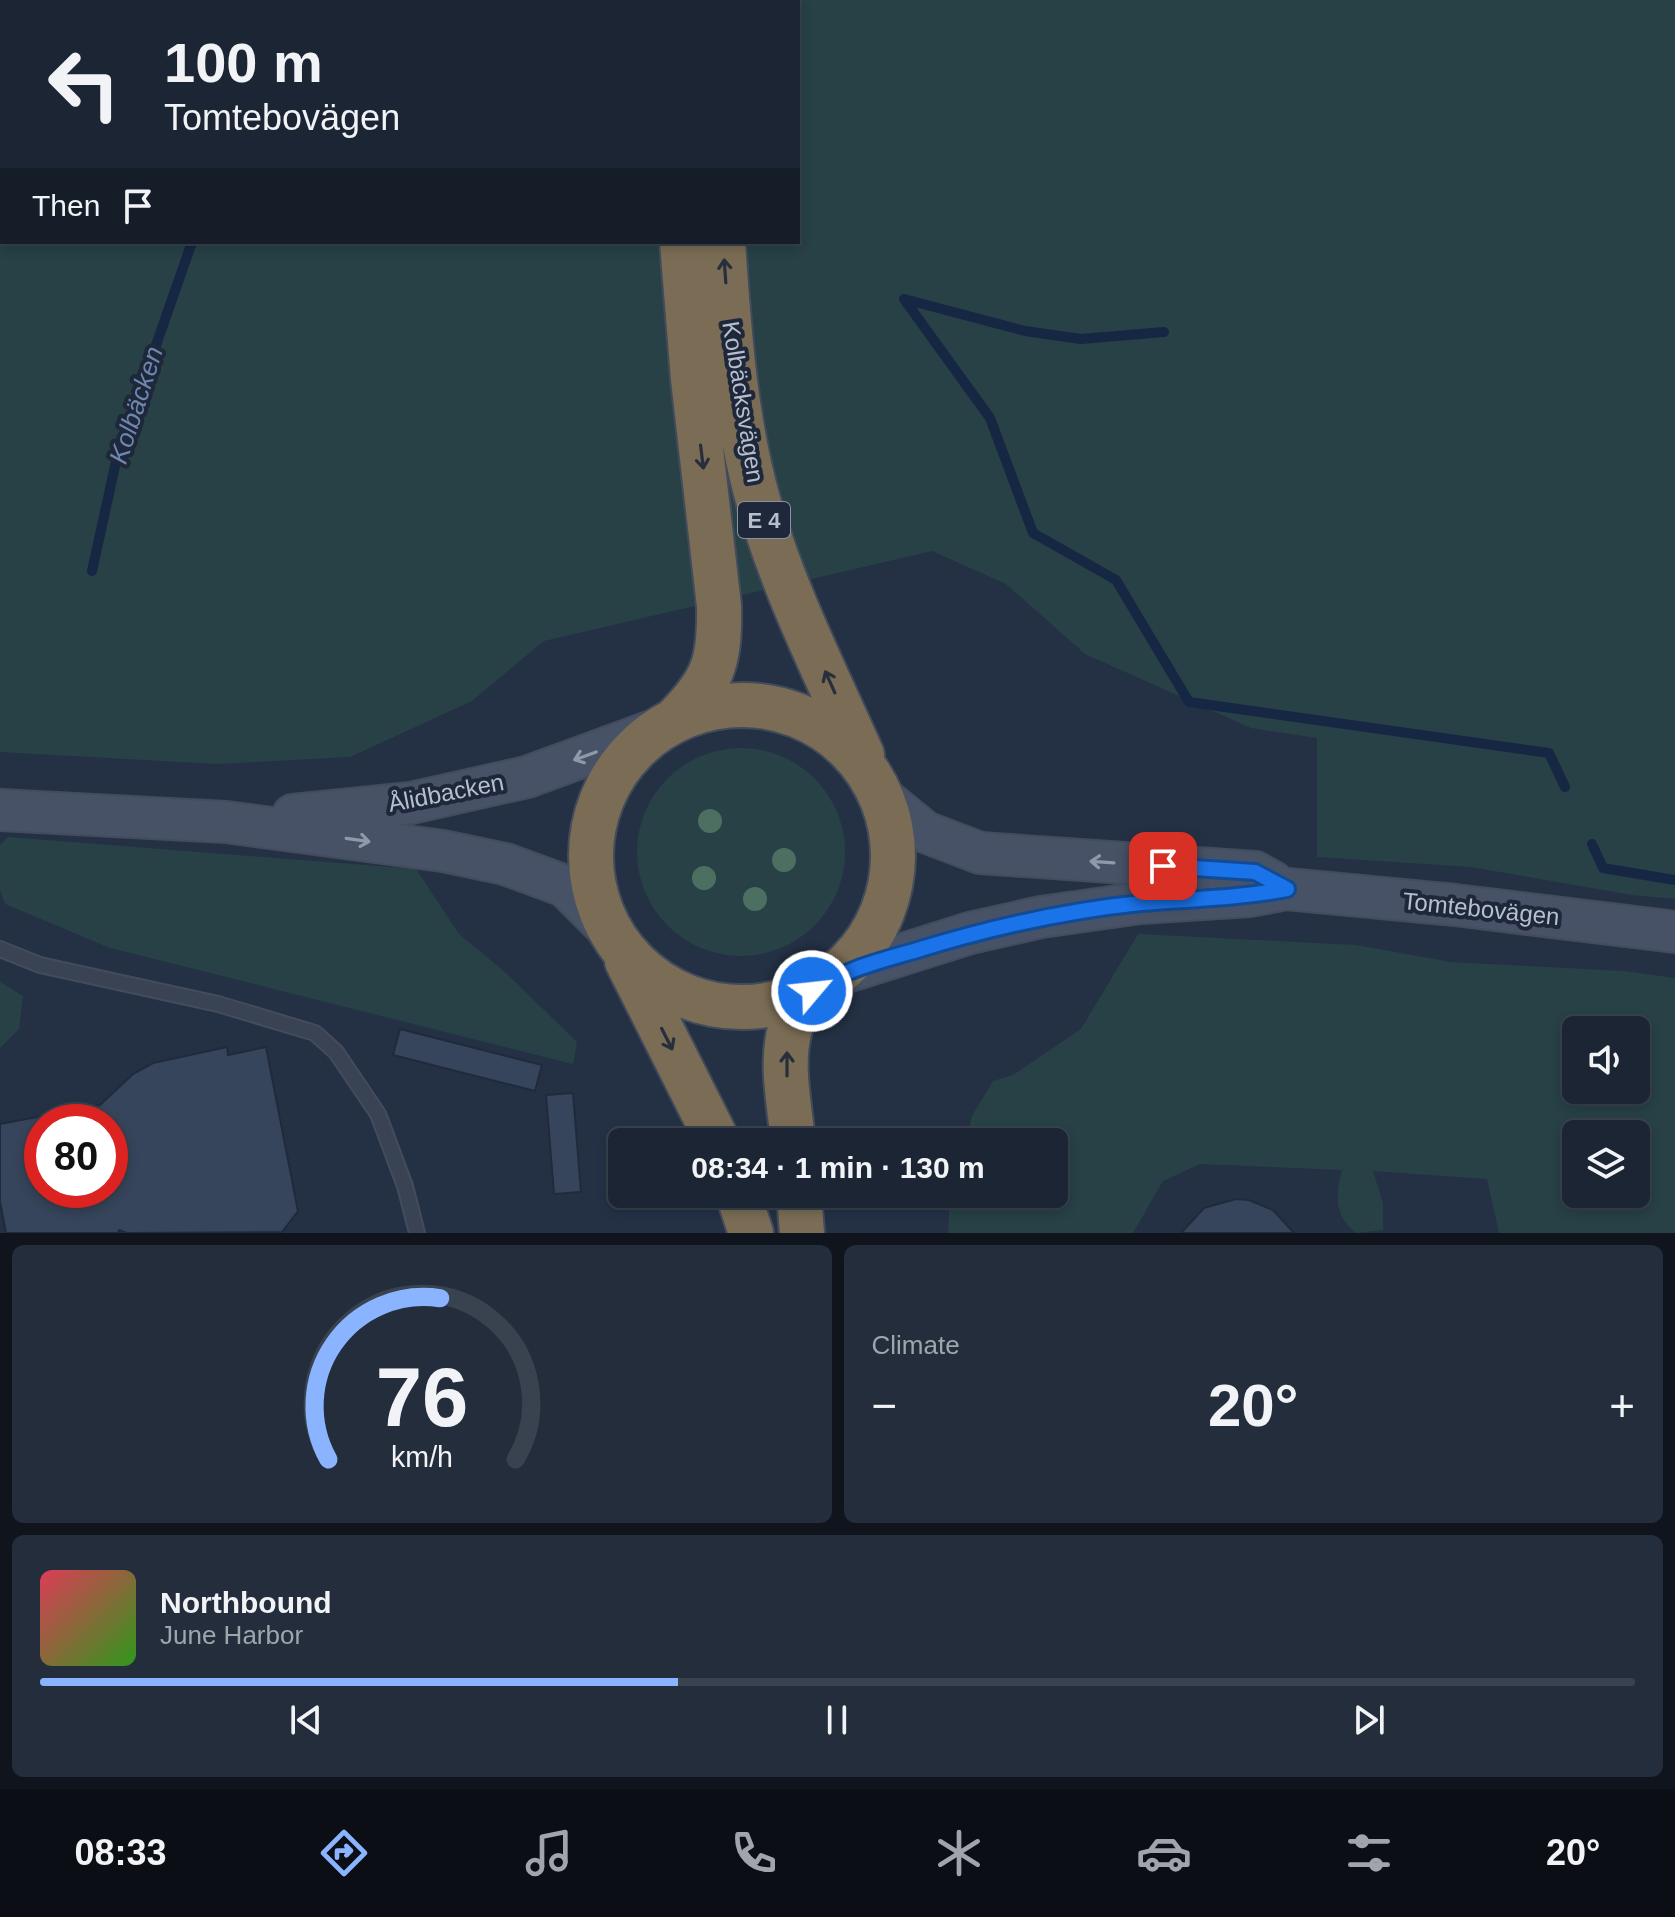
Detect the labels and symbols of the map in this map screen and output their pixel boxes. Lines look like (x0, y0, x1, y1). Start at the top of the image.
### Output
one-way arrow (717, 258, 732, 285)
street label: Kolbäcksvägen (717, 319, 770, 484)
water label: Kolbäcken (103, 343, 169, 467)
one-way arrow (695, 443, 710, 470)
road number: E 4 (738, 502, 790, 538)
one-way arrow (822, 671, 837, 695)
one-way arrow (573, 749, 598, 764)
street label: Ålidbacken (386, 768, 506, 817)
pin (1129, 832, 1197, 900)
one-way arrow (345, 833, 371, 848)
one-way arrow (1089, 854, 1116, 869)
street label: Tomtebovägen (1401, 887, 1561, 930)
position arrow (770, 949, 854, 1033)
one-way arrow (660, 1027, 675, 1051)
one-way arrow (779, 1051, 795, 1078)
speed limit sign: 80 (24, 1104, 128, 1208)

